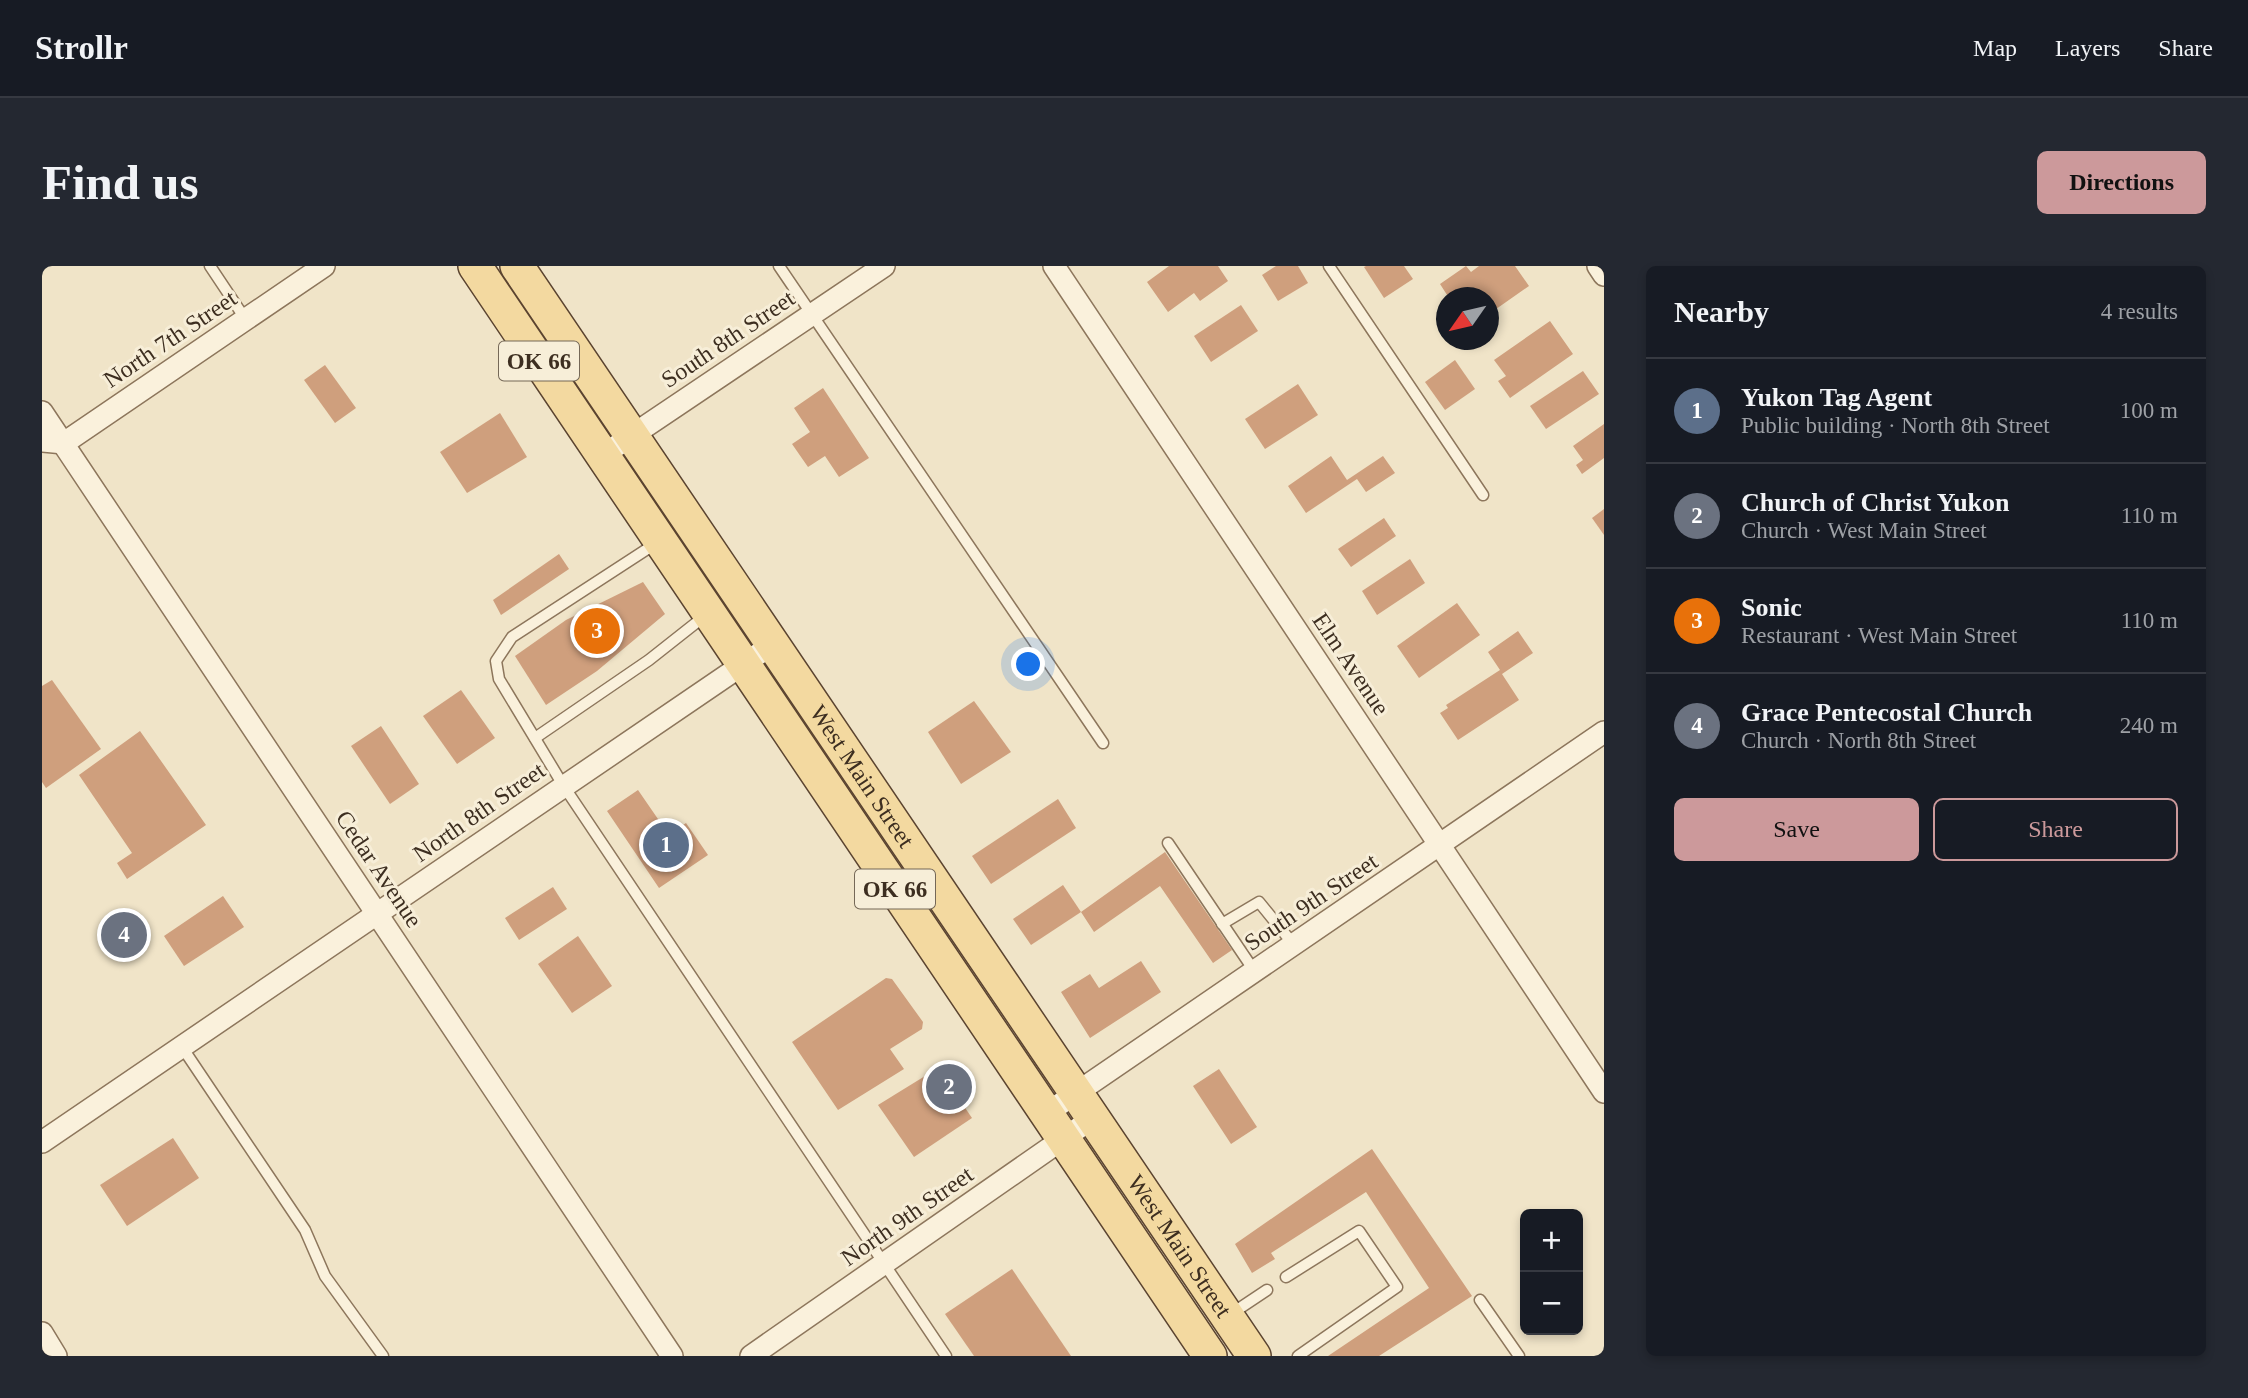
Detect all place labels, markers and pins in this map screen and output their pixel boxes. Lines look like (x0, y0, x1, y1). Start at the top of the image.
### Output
pin: 3 (574, 605, 620, 657)
pin: 1 (643, 819, 689, 871)
pin: 4 (101, 909, 147, 961)
pin: 2 (926, 1061, 972, 1113)

